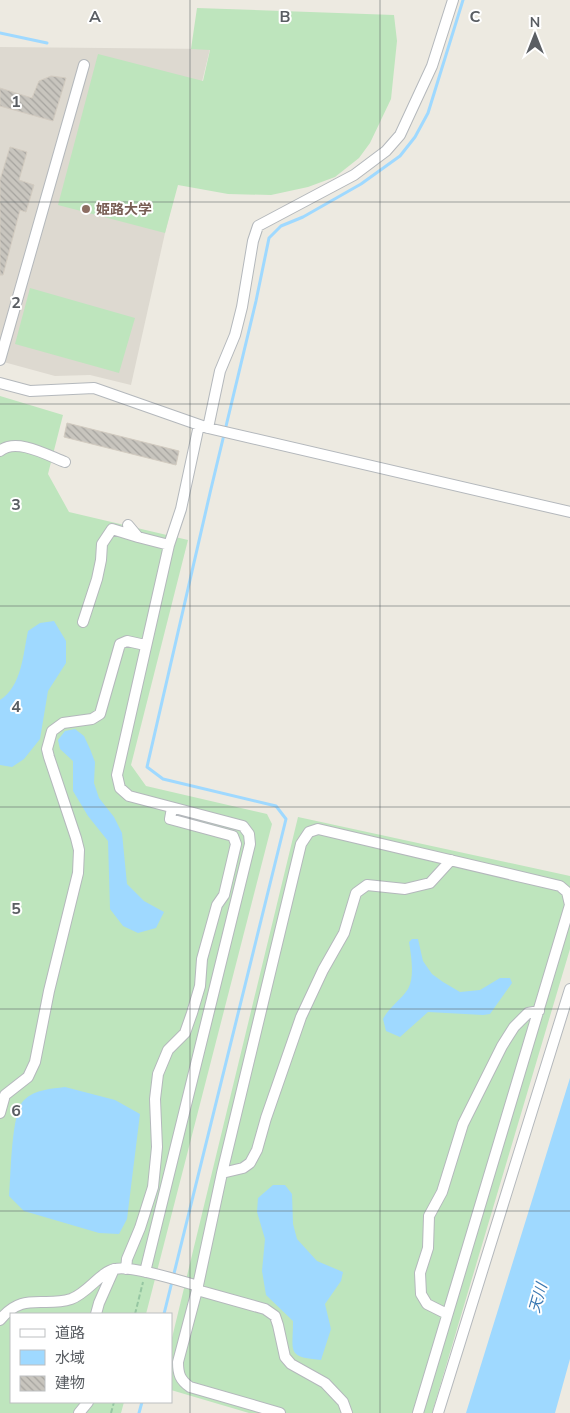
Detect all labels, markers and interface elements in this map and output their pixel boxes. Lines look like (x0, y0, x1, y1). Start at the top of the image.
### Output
text: A (89, 6, 101, 28)
text: B (279, 6, 291, 28)
text: C (470, 6, 481, 28)
north arrow (510, 10, 560, 60)
text: N (530, 13, 540, 32)
text: 1 (11, 91, 21, 113)
place label: 姫路大学 (96, 200, 152, 219)
marker: 姫路大学 (80, 203, 92, 215)
text: 2 (11, 292, 21, 314)
text: 3 (11, 494, 21, 516)
text: 4 (11, 696, 21, 718)
text: 5 (11, 898, 21, 920)
text: 6 (11, 1100, 21, 1122)
water label: 天川 (524, 1279, 552, 1315)
legend (10, 1313, 172, 1403)
text: 道路 (55, 1323, 85, 1343)
text: 水域 (55, 1348, 85, 1368)
text: 建物 (55, 1373, 85, 1393)

